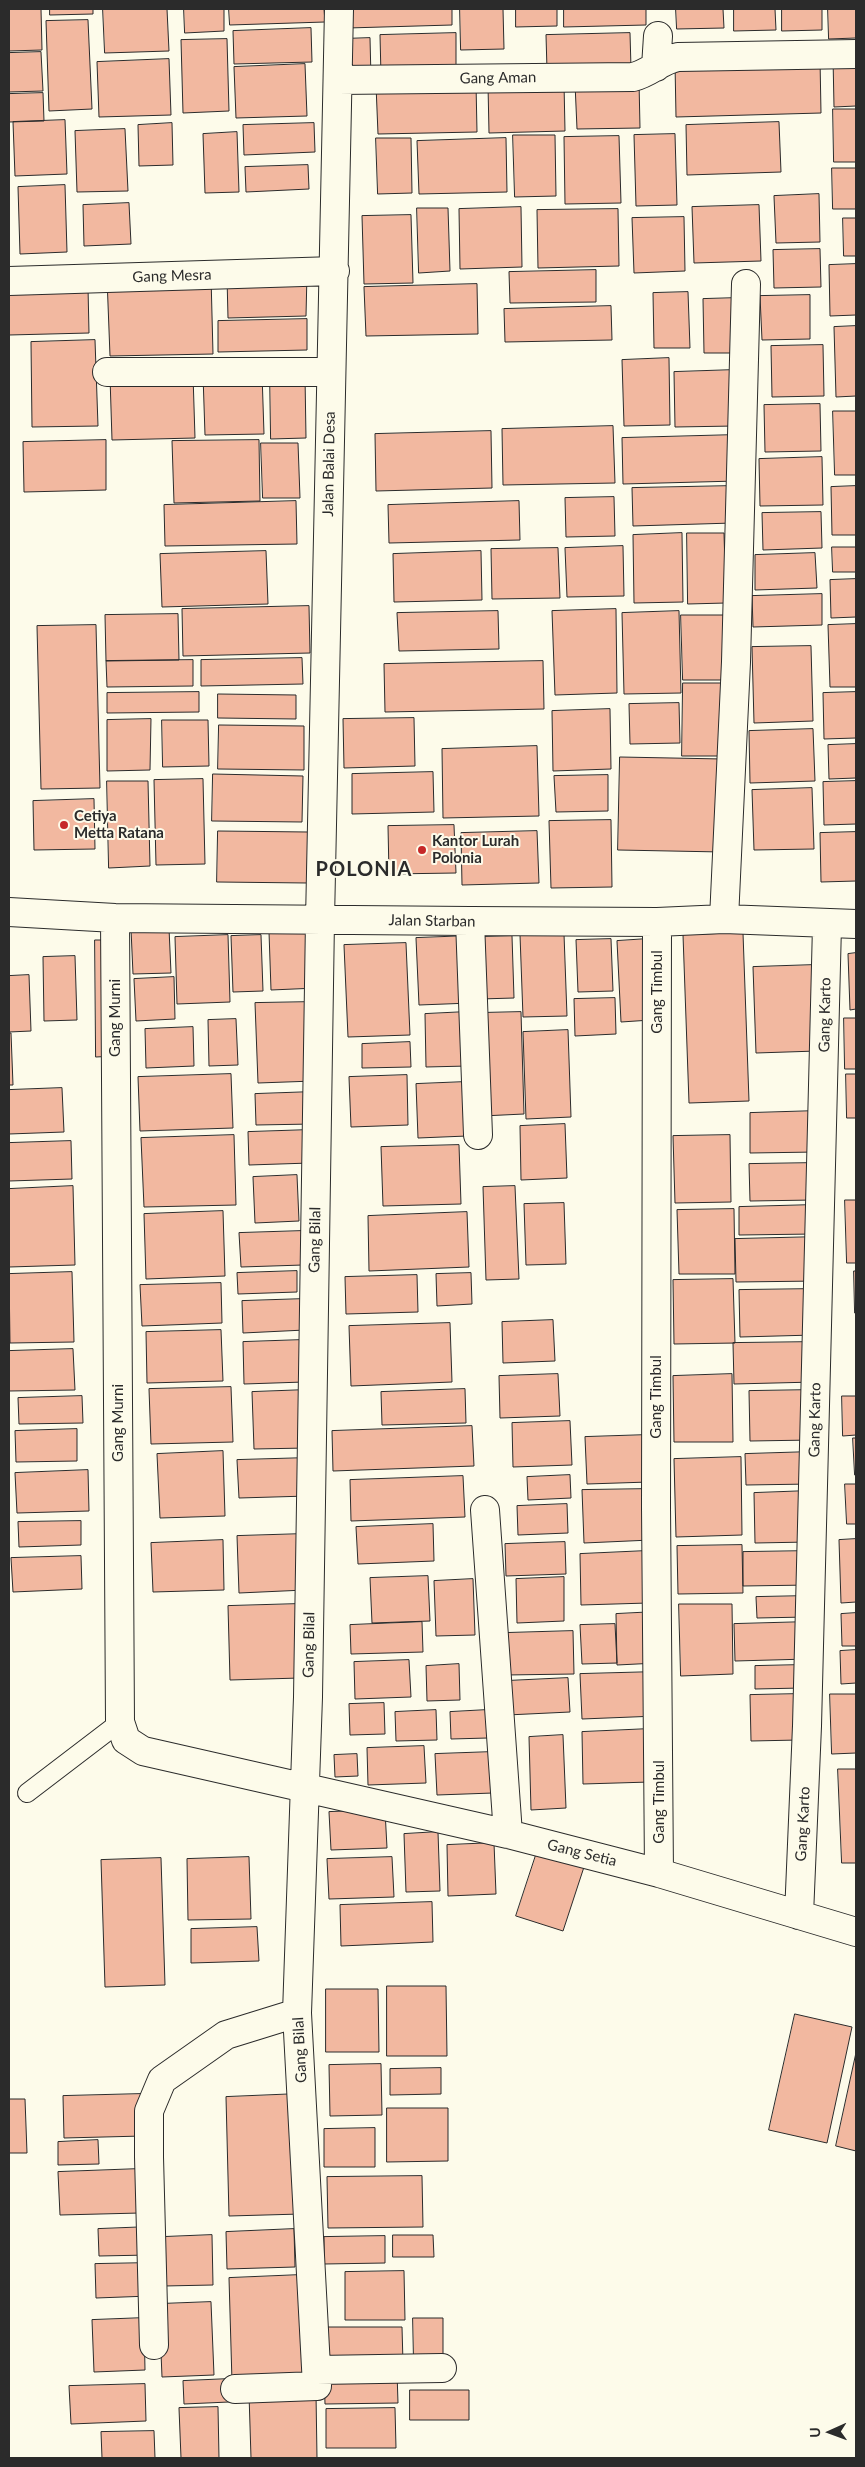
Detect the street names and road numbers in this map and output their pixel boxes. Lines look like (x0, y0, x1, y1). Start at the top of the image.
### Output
street label: Gang Aman (460, 68, 536, 88)
street label: Gang Mesra (132, 266, 212, 286)
street label: Jalan Balai Desa (319, 411, 339, 517)
street label: Jalan Starban (388, 911, 476, 931)
street label: Gang Timbul (648, 950, 666, 1034)
street label: Gang Karto (815, 977, 835, 1053)
street label: Gang Murni (106, 979, 124, 1057)
street label: Gang Bilal (305, 1207, 325, 1273)
street label: Gang Timbul (647, 1355, 665, 1439)
street label: Gang Karto (805, 1382, 825, 1458)
street label: Gang Murni (109, 1384, 127, 1462)
street label: Gang Bilal (299, 1612, 319, 1678)
street label: Gang Timbul (650, 1760, 668, 1844)
street label: Gang Karto (792, 1786, 814, 1862)
street label: Gang Setia (545, 1836, 619, 1870)
street label: Gang Bilal (289, 2017, 311, 2083)

